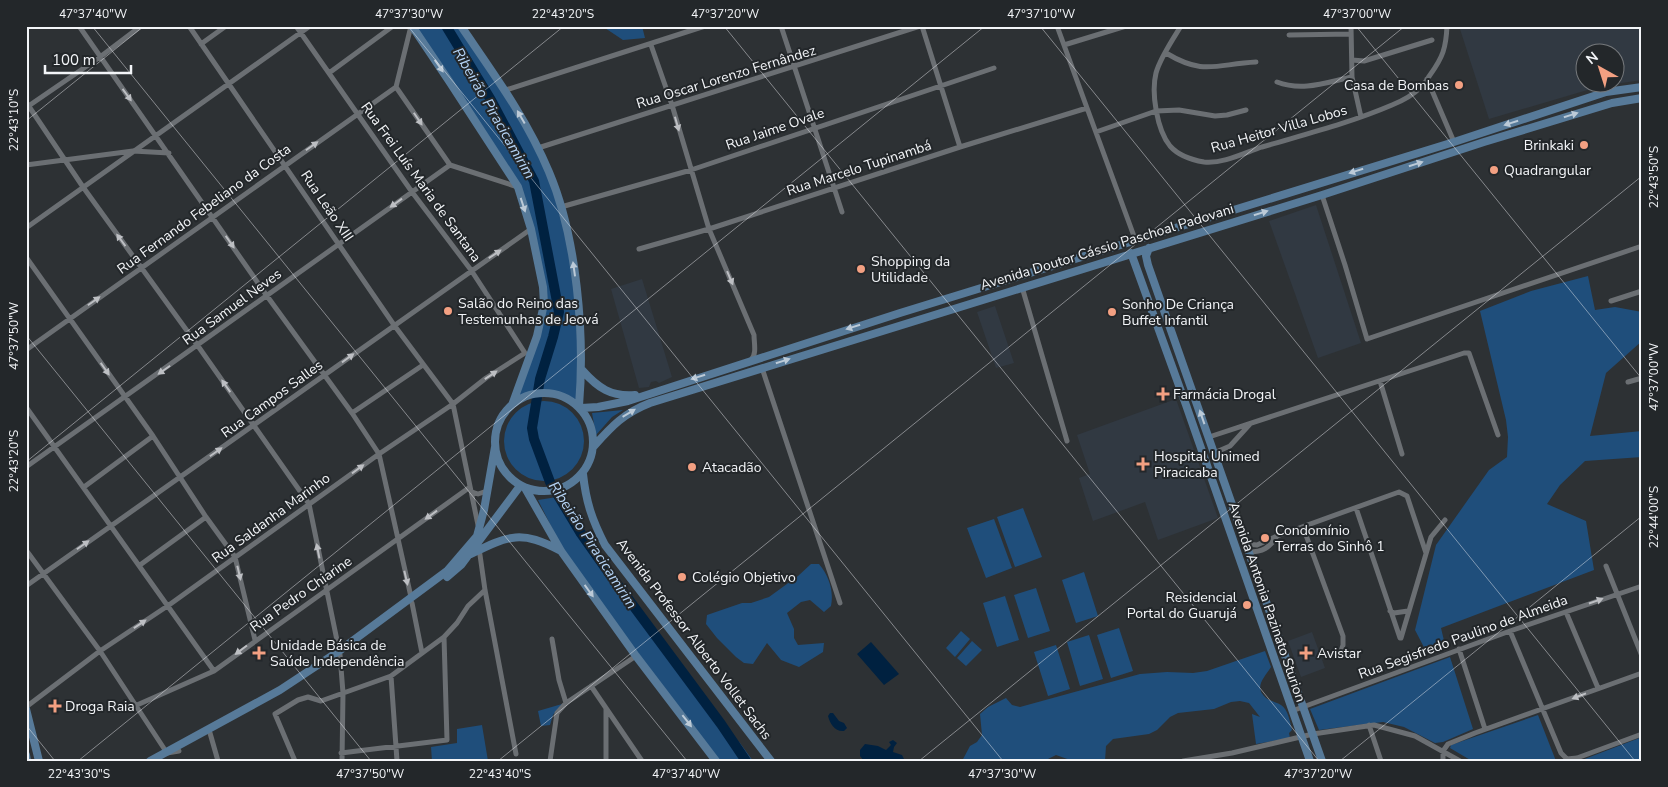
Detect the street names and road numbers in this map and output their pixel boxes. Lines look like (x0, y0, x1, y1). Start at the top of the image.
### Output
street label: Rua Oscar Lorenzo Fernândez (634, 40, 819, 113)
street label: Rua Frei Luís Maria de Santana (356, 98, 486, 266)
street label: Rua Heitor Villa Lobos (1209, 100, 1350, 158)
street label: Rua Jaime Ovale (723, 103, 827, 155)
street label: Rua Marcelo Tupinambá (784, 136, 934, 200)
street label: Rua Fernando Febeliano da Costa (113, 139, 295, 279)
street label: Rua Leão XIII (296, 167, 358, 245)
street label: Avenida Doutor Cássio Paschoal Padovani (978, 199, 1236, 295)
street label: Rua Samuel Neves (179, 264, 286, 349)
street label: Rua Campos Salles (217, 355, 327, 442)
street label: Rua Saldanha Marinho (208, 468, 334, 567)
street label: Avenida Antonia Pazinato Sturion (1224, 499, 1310, 705)
street label: Avenida Professor Alberto Vollet Sachs (612, 534, 776, 744)
street label: Rua Pedro Chiarine (246, 552, 356, 636)
street label: Rua Segisfredo Paulino de Almeida (1356, 590, 1570, 684)

